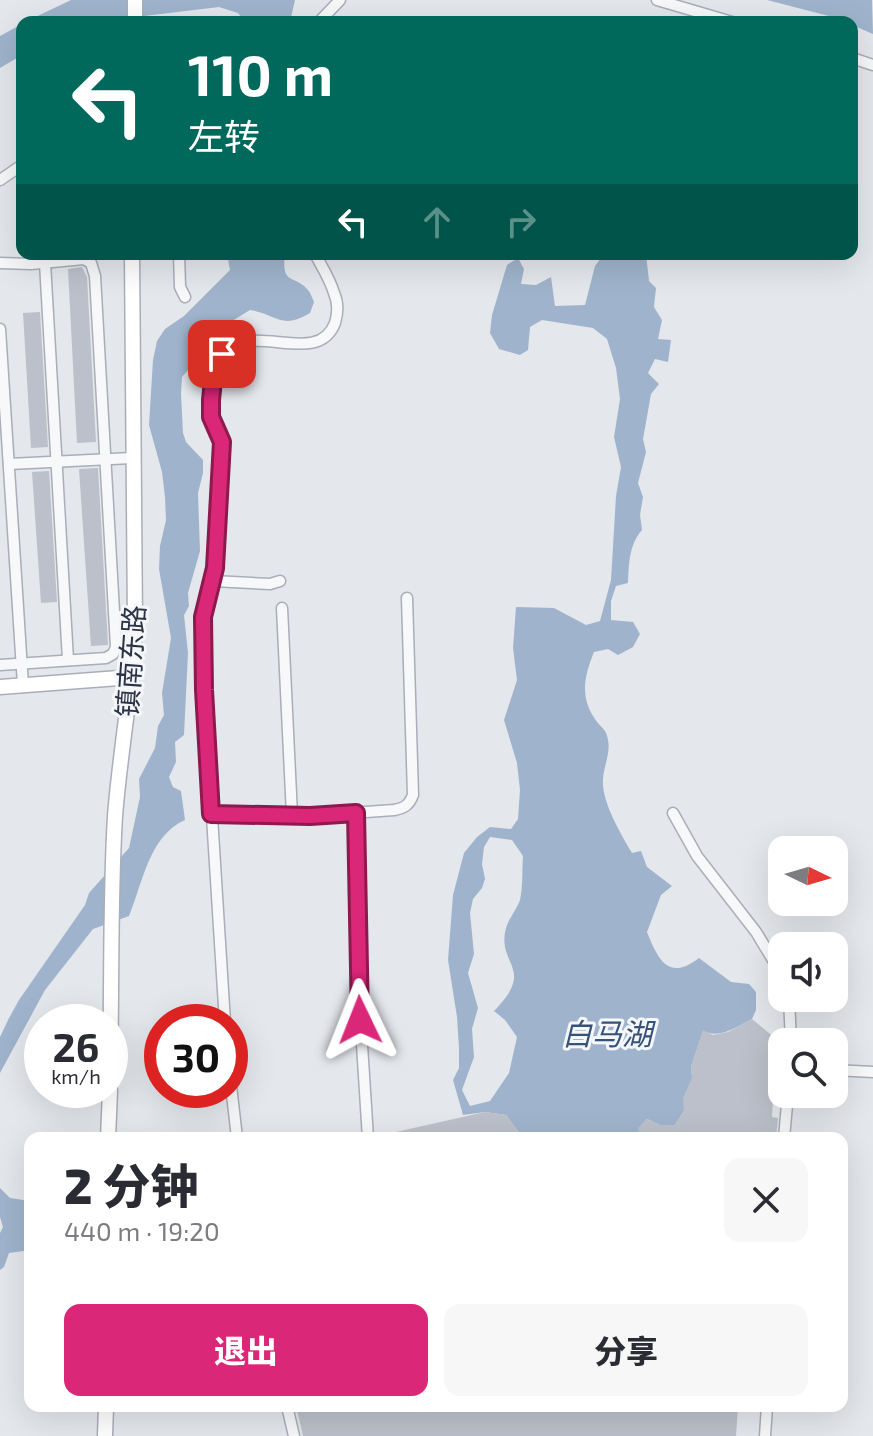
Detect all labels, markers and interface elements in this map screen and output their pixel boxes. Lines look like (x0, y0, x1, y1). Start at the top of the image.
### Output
text: 110 m (188, 40, 333, 107)
icon: left (56, 48, 160, 152)
text: 左转 (188, 114, 260, 157)
icon: left (331, 200, 375, 244)
icon: ahead (415, 200, 459, 244)
icon: right (499, 200, 543, 244)
pin (188, 320, 256, 388)
icon: arrive (200, 332, 244, 376)
street label: 镇南东路 (109, 604, 151, 718)
north arrow (768, 836, 848, 916)
map controls (768, 836, 848, 1108)
button: sound (768, 932, 848, 1012)
position arrow (318, 978, 402, 1062)
speed limit sign: 30 (144, 1004, 248, 1108)
water label: 白马湖 (562, 1015, 656, 1051)
text: 26 (53, 1022, 99, 1070)
button: search (768, 1028, 848, 1108)
text: km/h (51, 1064, 101, 1088)
text: 2 分钟 (64, 1156, 199, 1214)
button: close (724, 1158, 808, 1242)
text: 440 m · 19:20 (64, 1215, 220, 1246)
button: 退出 (64, 1304, 428, 1396)
button: 分享 (444, 1304, 808, 1396)

